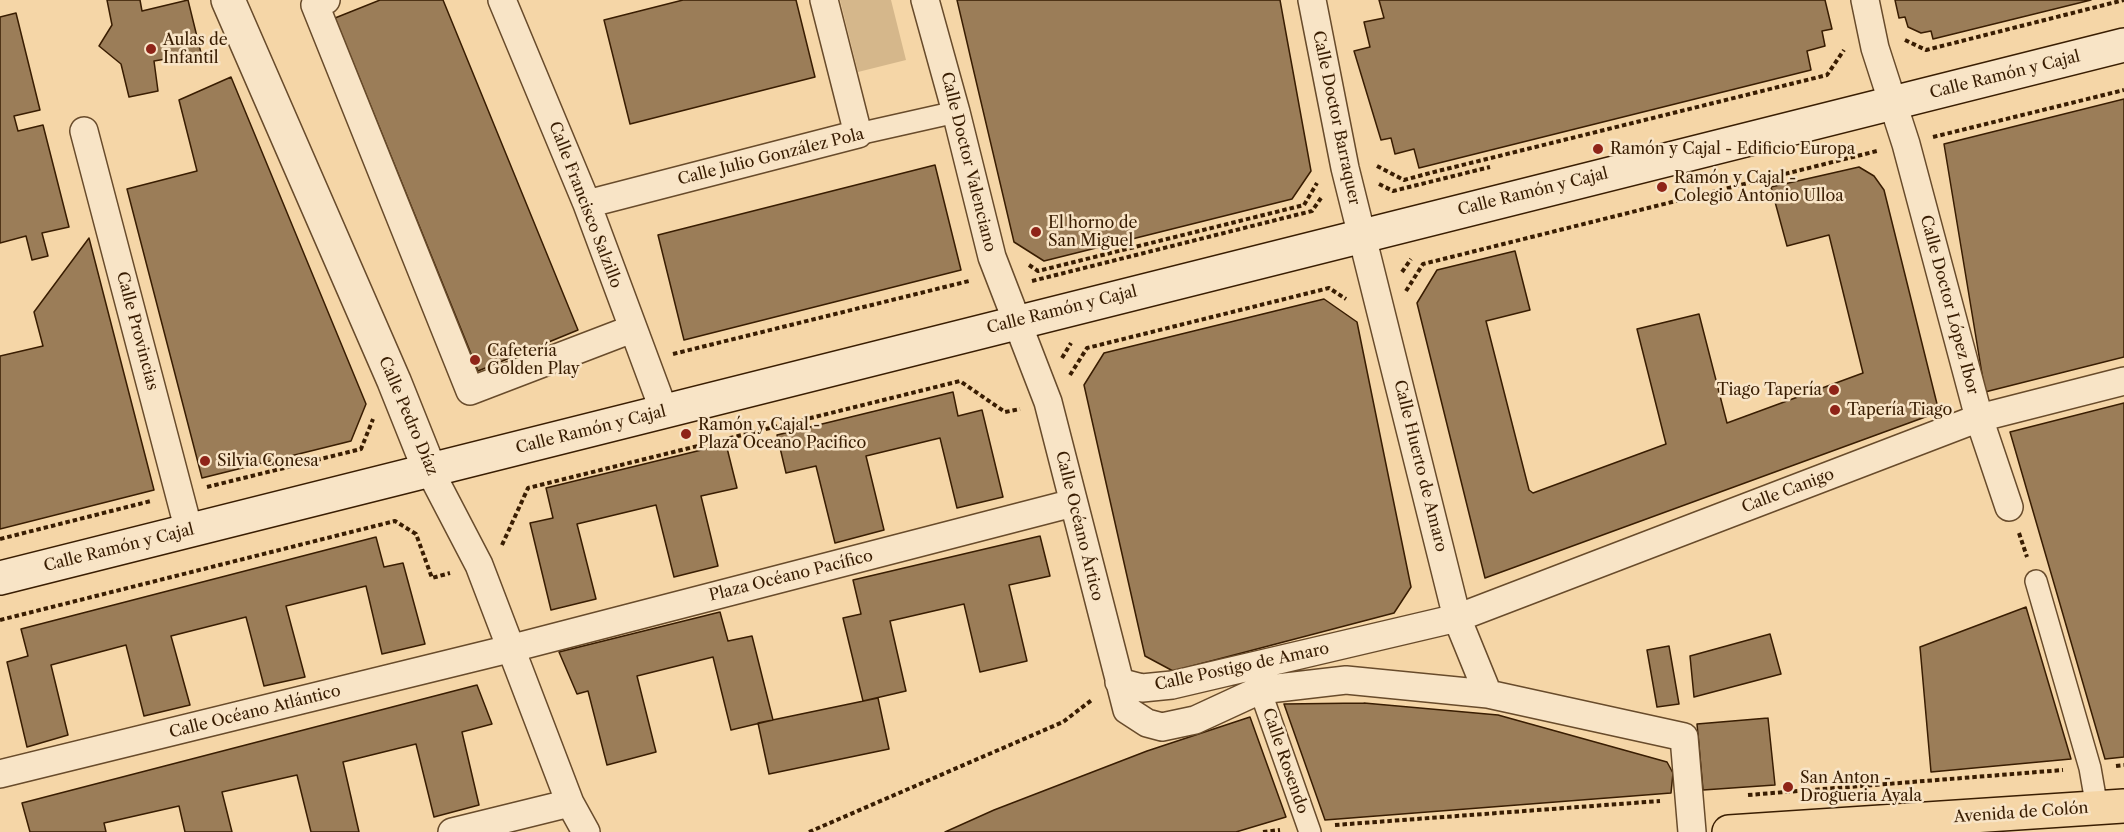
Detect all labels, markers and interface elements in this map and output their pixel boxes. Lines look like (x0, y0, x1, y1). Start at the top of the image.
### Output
street label: Calle Doctor Barraquer (1308, 29, 1364, 207)
place label: Aulas de Infantil (163, 30, 228, 68)
marker: Aulas de Infantil (144, 42, 158, 56)
street label: Calle Ramón y Cajal (1928, 47, 2082, 103)
street label: Calle Doctor Valenciano (936, 70, 1000, 254)
street label: Calle Francisco Salzillo (544, 119, 626, 291)
street label: Calle Julio González Pola (676, 125, 866, 189)
place label: Ramón y Cajal - Edificio Europa (1610, 139, 1855, 159)
marker: Ramón y Cajal - Edificio Europa (1591, 142, 1605, 156)
street label: Calle Ramón y Cajal (1456, 164, 1610, 220)
place label: Ramón y Cajal - Colegio Antonio Ulloa (1674, 168, 1844, 206)
marker: Ramón y Cajal - Colegio Antonio Ulloa (1655, 180, 1669, 194)
place label: El horno de San Miguel (1048, 213, 1137, 251)
street label: Calle Doctor López Ibor (1916, 213, 1982, 397)
marker: El horno de San Miguel (1029, 225, 1043, 239)
street label: Calle Provincias (112, 270, 162, 392)
street label: Calle Ramón y Cajal (985, 282, 1139, 338)
place label: Cafetería Golden Play (487, 341, 580, 379)
marker: Cafetería Golden Play (468, 353, 482, 367)
street label: Calle Pedro Díaz (374, 354, 442, 478)
street label: Calle Huerto de Amaro (1389, 378, 1451, 554)
place label: Tiago Tapería (1717, 380, 1822, 400)
marker: Tiago Tapería (1827, 383, 1841, 397)
place label: Tapería Tiago (1847, 400, 1952, 420)
street label: Calle Ramón y Cajal (514, 402, 668, 458)
marker: Tapería Tiago (1828, 403, 1842, 417)
place label: Ramón y Cajal - Plaza Oceano Pacifico (698, 415, 866, 453)
marker: Ramón y Cajal - Plaza Oceano Pacifico (679, 427, 693, 441)
street label: Calle Océano Ártico (1051, 449, 1107, 603)
place label: Silvia Conesa (217, 451, 319, 471)
marker: Silvia Conesa (198, 454, 212, 468)
street label: Calle Canigo (1739, 465, 1837, 517)
street label: Calle Ramón y Cajal (42, 520, 196, 576)
street label: Plaza Océano Pacífico (707, 546, 875, 606)
street label: Calle Postigo de Amaro (1153, 639, 1331, 695)
street label: Calle Océano Atlántico (167, 681, 343, 743)
street label: Calle Rosendo (1258, 706, 1312, 816)
place label: San Anton - Drogueria Ayala (1800, 768, 1922, 806)
marker: San Anton - Drogueria Ayala (1781, 780, 1795, 794)
street label: Avenida de Colón (1953, 799, 2089, 827)

